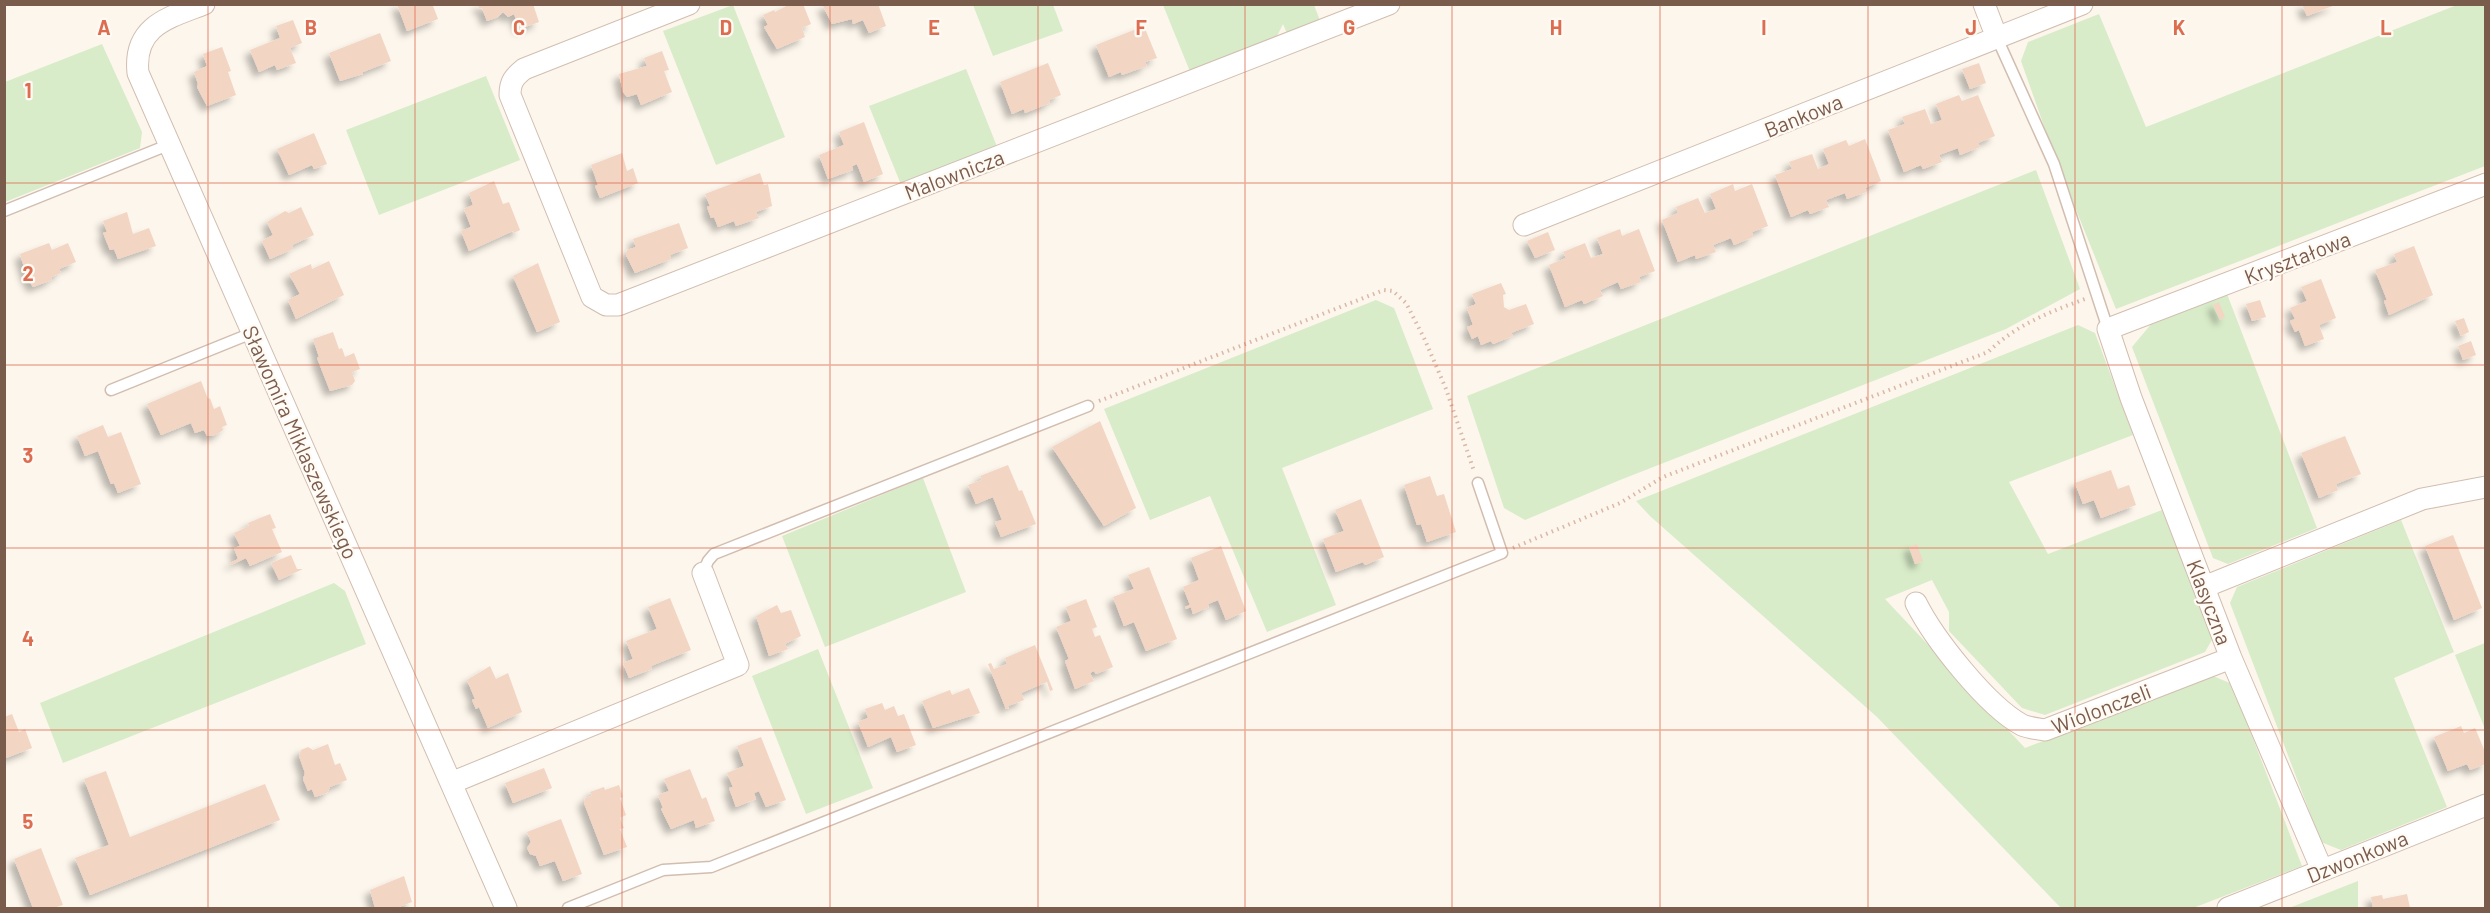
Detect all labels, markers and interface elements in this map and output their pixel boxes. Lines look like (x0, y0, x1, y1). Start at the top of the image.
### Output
text: A (97, 15, 111, 39)
text: B (305, 15, 317, 39)
text: C (513, 15, 525, 39)
text: D (720, 15, 732, 39)
text: E (928, 15, 940, 39)
text: F (1135, 15, 1147, 39)
text: G (1343, 15, 1355, 39)
text: H (1550, 15, 1562, 39)
text: I (1761, 15, 1767, 39)
text: J (1965, 15, 1977, 39)
text: K (2173, 15, 2186, 39)
text: L (2380, 15, 2392, 39)
text: 1 (24, 78, 32, 102)
street label: Bankowa (1760, 88, 1846, 142)
street label: Malownicza (901, 144, 1007, 204)
street label: Kryształowa (2240, 225, 2354, 289)
text: 2 (22, 261, 34, 285)
street label: Sławomira Miklaszewskiego (238, 321, 364, 563)
text: 3 (23, 443, 33, 467)
street label: Klasyczna (2182, 556, 2238, 648)
text: 4 (22, 626, 34, 650)
street label: Wiolonczeli (2048, 678, 2154, 738)
text: 5 (23, 809, 34, 833)
street label: Dzwonkowa (2303, 824, 2411, 888)

